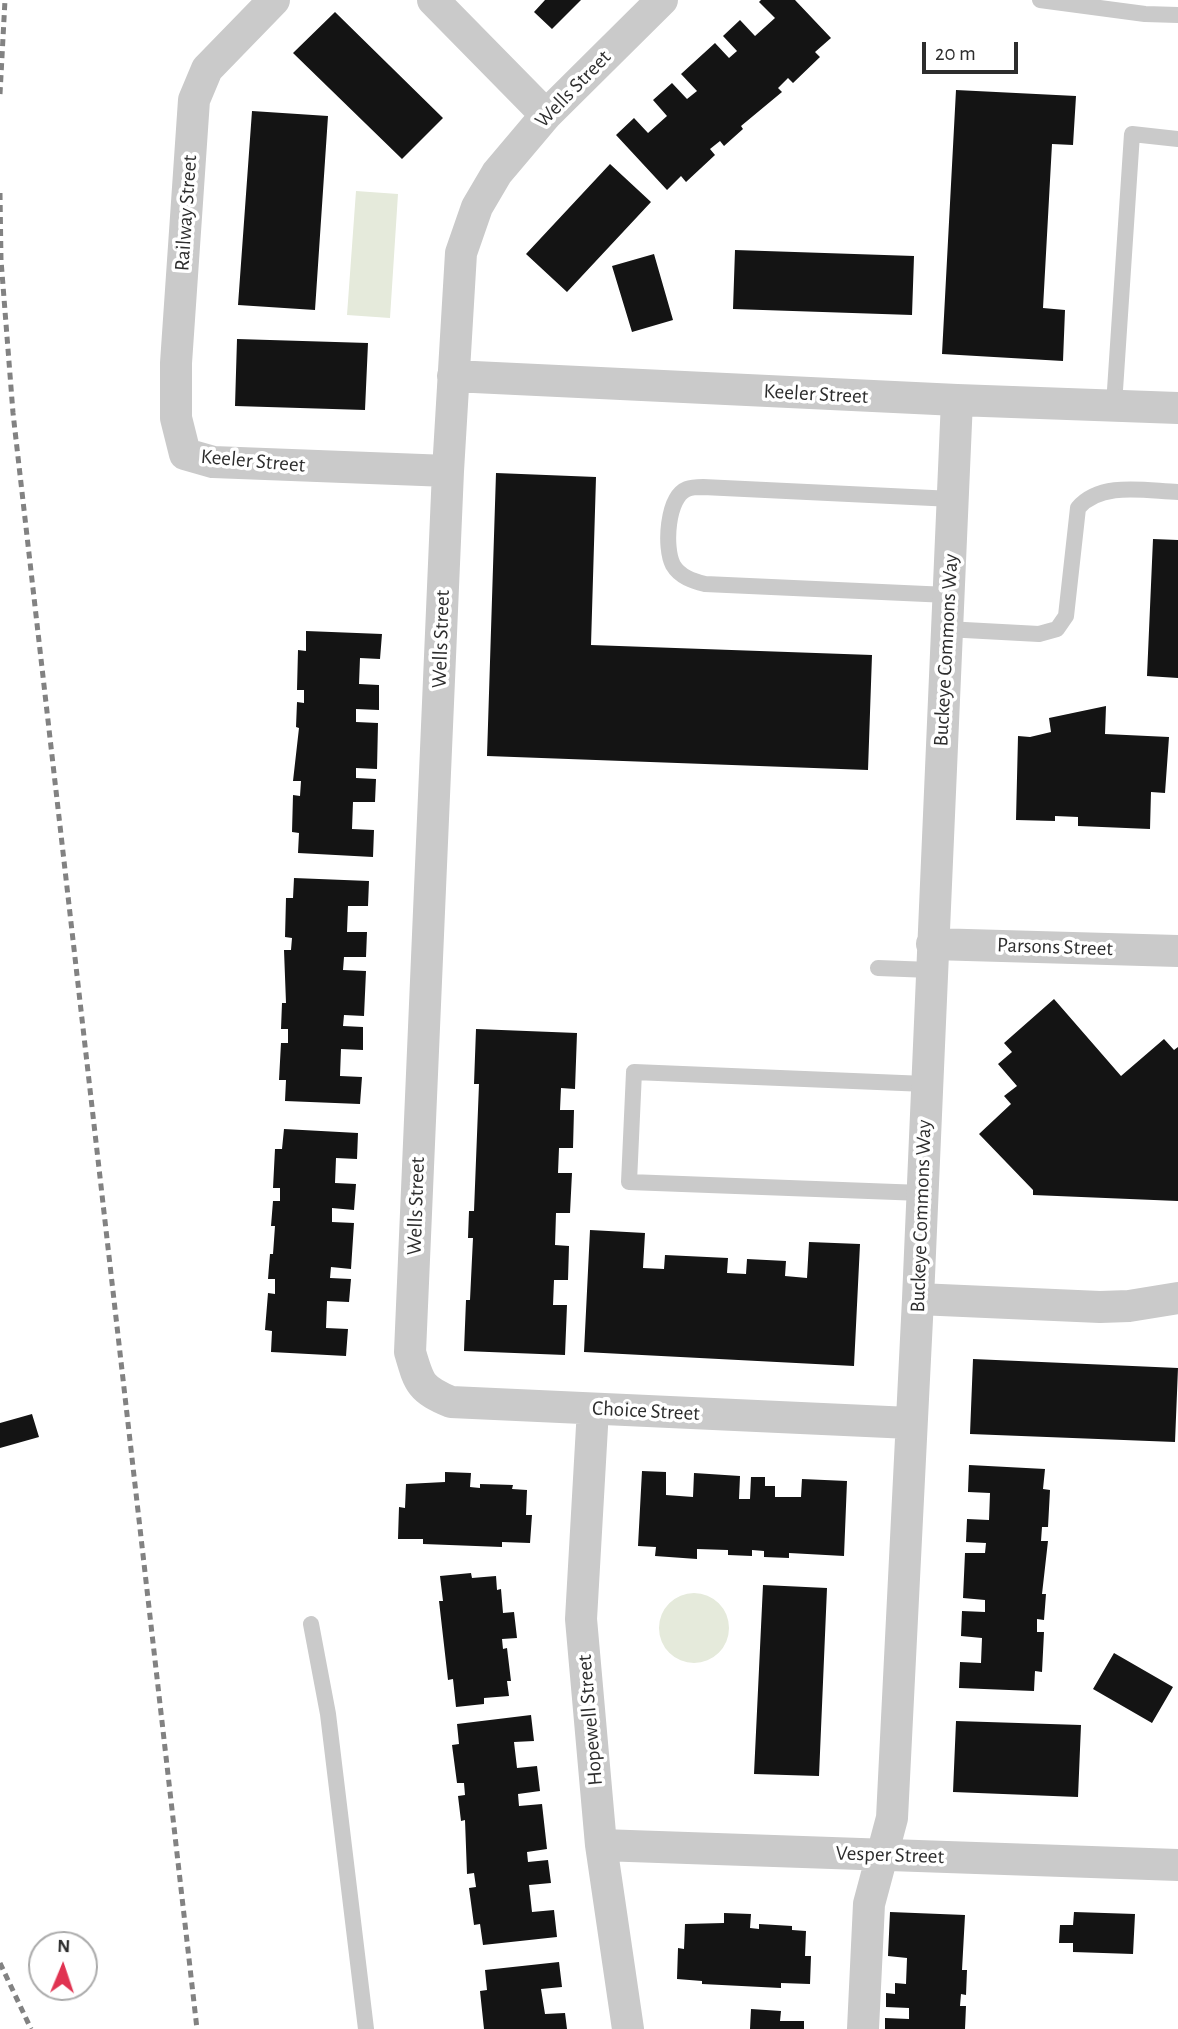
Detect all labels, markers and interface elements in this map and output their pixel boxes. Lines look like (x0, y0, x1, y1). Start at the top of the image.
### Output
scale bar (926, 28, 1022, 72)
text: 20 m (935, 43, 976, 64)
street label: Wells Street (530, 45, 616, 133)
street label: Railway Street (169, 154, 203, 272)
street label: Keeler Street (763, 379, 869, 409)
street label: Keeler Street (200, 444, 306, 478)
street label: Buckeye Commons Way (928, 553, 964, 747)
street label: Wells Street (427, 589, 455, 689)
street label: Parsons Street (997, 932, 1113, 962)
street label: Buckeye Commons Way (905, 1119, 937, 1313)
street label: Wells Street (402, 1156, 430, 1256)
street label: Choice Street (591, 1396, 701, 1426)
street label: Hopewell Street (572, 1653, 608, 1787)
street label: Vesper Street (835, 1841, 945, 1869)
north arrow (28, 1931, 98, 2001)
text: N (57, 1937, 71, 1956)

